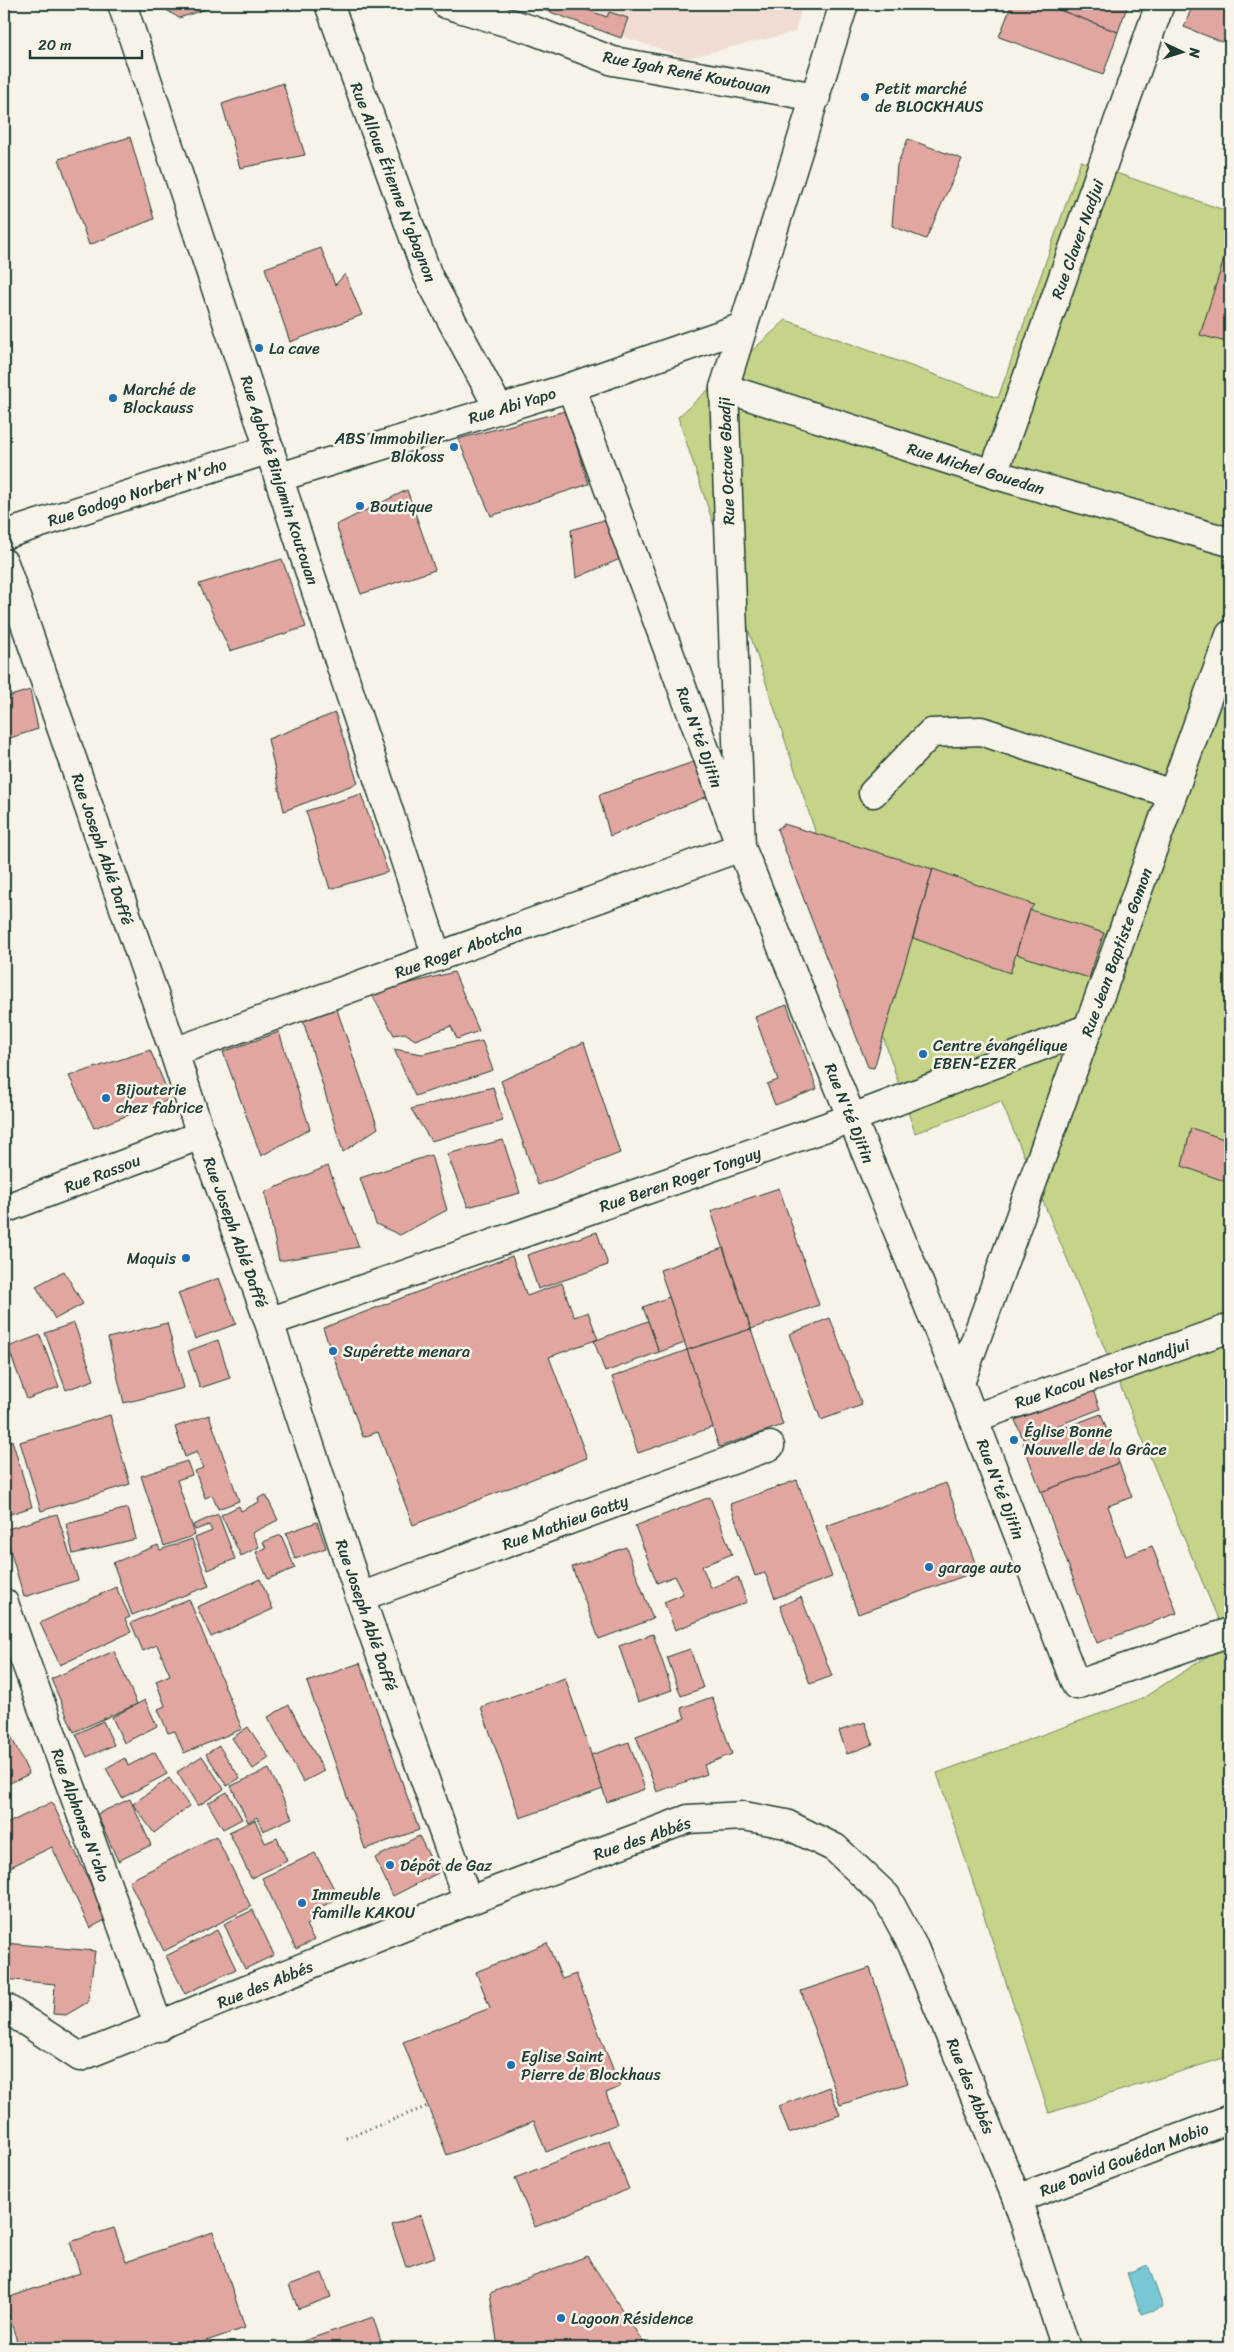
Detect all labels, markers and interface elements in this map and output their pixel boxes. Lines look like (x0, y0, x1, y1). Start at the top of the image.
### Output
scale bar (30, 28, 142, 60)
north arrow (1156, 28, 1206, 78)
text: 20 m (38, 32, 72, 58)
street label: Rue Igah René Koutouan (600, 42, 774, 103)
text: N (1182, 46, 1207, 59)
place label: Petit marché de BLOCKHAUS (875, 74, 984, 121)
street label: Rue Alloue Étienne N'gbagnon (342, 78, 445, 287)
marker: Petit marché de BLOCKHAUS (859, 91, 871, 103)
street label: Rue Claver Nadjui (1042, 175, 1113, 303)
place label: La cave (269, 334, 320, 363)
marker: La cave (253, 342, 265, 354)
street label: Rue Agboké Binjamin Koutouan (232, 371, 327, 589)
place label: Marché de Blockauss (123, 375, 196, 422)
street label: Rue Abi Yapo (465, 378, 560, 433)
marker: Marché de Blockauss (107, 392, 119, 404)
street label: Rue Octave Gbadji (710, 396, 743, 526)
place label: ABS Immobilier Blokoss (334, 424, 445, 471)
street label: Rue Michel Gouedan (904, 434, 1048, 503)
marker: ABS Immobilier Blokoss (448, 441, 460, 453)
street label: Rue Godogo Norbert N'cho (44, 450, 230, 535)
place label: Boutique (370, 492, 433, 521)
marker: Boutique (354, 500, 366, 512)
street label: Rue N'té Djitin (668, 682, 731, 792)
street label: Rue Joseph Ablé Daffé (63, 769, 142, 929)
street label: Rue Jean Baptiste Gomon (1072, 863, 1161, 1041)
street label: Rue Roger Abotcha (390, 914, 526, 987)
place label: Centre évangélique EBEN-EZER (933, 1031, 1068, 1078)
marker: Centre évangélique EBEN-EZER (917, 1048, 929, 1060)
street label: Rue N'té Djitin (816, 1059, 883, 1168)
place label: Bijouterie chez fabrice (116, 1075, 203, 1122)
marker: Bijouterie chez fabrice (100, 1092, 112, 1104)
street label: Rue Beren Roger Tonguy (595, 1138, 766, 1221)
street label: Rue Rassou (60, 1145, 145, 1201)
street label: Rue Joseph Ablé Daffé (195, 1153, 276, 1312)
place label: Maquis (127, 1244, 177, 1273)
marker: Maquis (180, 1252, 192, 1264)
street label: Rue Kacou Nestor Nandjui (1011, 1330, 1194, 1417)
place label: Supérette menara (343, 1337, 470, 1366)
marker: Supérette menara (327, 1345, 339, 1357)
place label: Église Bonne Nouvelle de la Grâce (1024, 1417, 1167, 1464)
marker: Église Bonne Nouvelle de la Grâce (1008, 1434, 1020, 1446)
street label: Rue N'té Djitin (968, 1435, 1033, 1544)
street label: Rue Mathieu Gatty (498, 1486, 633, 1559)
street label: Rue Joseph Ablé Daffé (327, 1535, 406, 1695)
place label: garage auto (937, 1553, 1021, 1582)
marker: garage auto (923, 1561, 935, 1573)
street label: Rue Alphonse N'cho (43, 1744, 118, 1886)
street label: Rue des Abbés (589, 1808, 696, 1869)
place label: Dépôt de Gaz (400, 1851, 492, 1880)
marker: Dépôt de Gaz (384, 1859, 396, 1871)
place label: Immeuble famille KAKOU (311, 1880, 415, 1927)
marker: Immeuble famille KAKOU (296, 1897, 308, 1909)
street label: Rue des Abbés (213, 1952, 318, 2017)
street label: Rue des Abbés (938, 2034, 1003, 2139)
place label: Eglise Saint Pierre de Blockhaus (521, 2042, 661, 2089)
marker: Eglise Saint Pierre de Blockhaus (505, 2059, 517, 2071)
street label: Rue David Gouédan Mobio (1035, 2114, 1213, 2205)
place label: Lagoon Résidence (571, 2304, 694, 2333)
marker: Lagoon Résidence (555, 2312, 567, 2324)

